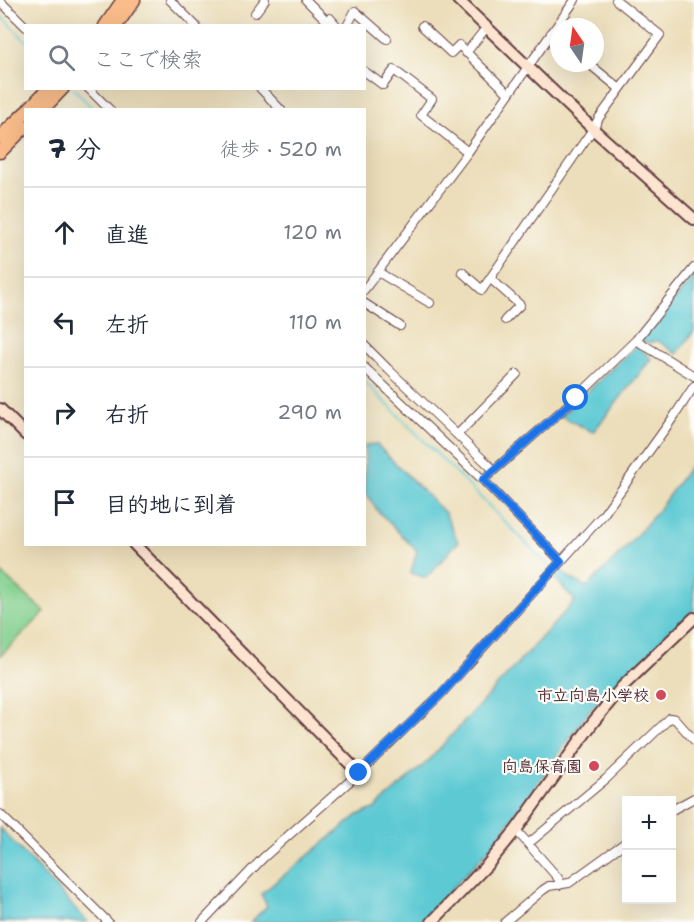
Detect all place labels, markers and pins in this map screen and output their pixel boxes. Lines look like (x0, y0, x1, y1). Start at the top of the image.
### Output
place label: 市立向島小学校 (537, 685, 649, 706)
marker: 市立向島小学校 (654, 688, 668, 702)
place label: 向島保育園 (502, 756, 582, 777)
marker: 向島保育園 (587, 759, 601, 773)

